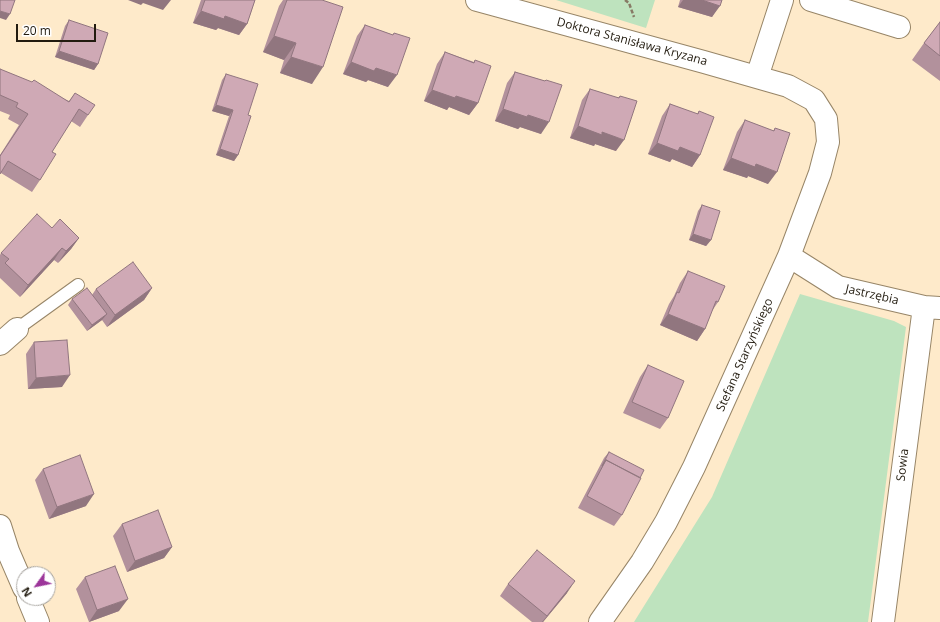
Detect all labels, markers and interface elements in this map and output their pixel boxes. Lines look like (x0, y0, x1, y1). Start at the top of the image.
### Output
street label: Doktora Stanisława Kryzana (555, 15, 709, 69)
scale bar (18, 16, 98, 42)
text: 20 m (23, 22, 51, 39)
street label: Jastrzębia (844, 282, 900, 308)
street label: Stefana Starzyńskiego (714, 296, 776, 414)
street label: Sowia (894, 448, 912, 482)
north arrow (16, 566, 56, 606)
text: N (18, 584, 35, 600)

